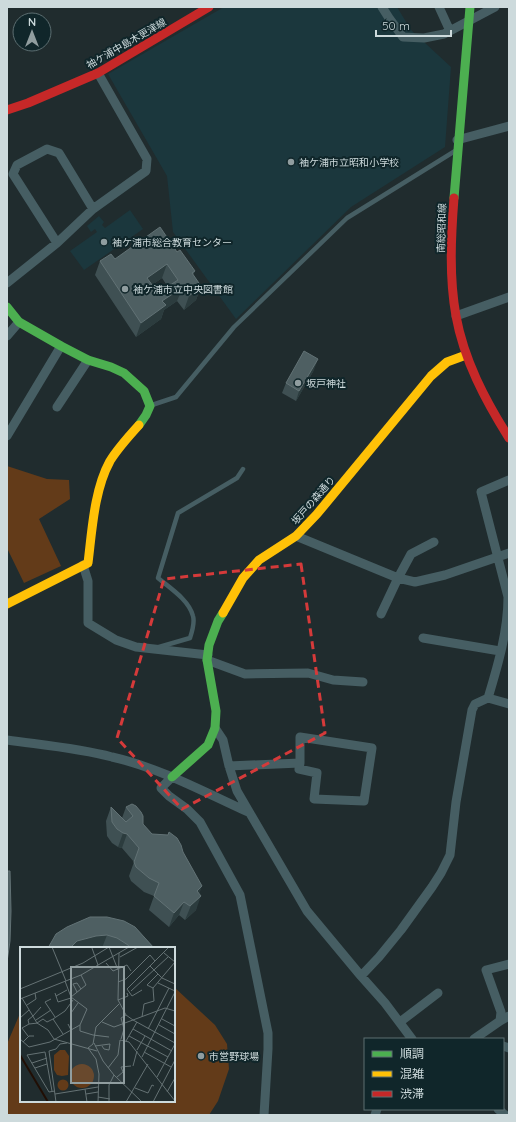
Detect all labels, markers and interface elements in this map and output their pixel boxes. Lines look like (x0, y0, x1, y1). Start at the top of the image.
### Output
north arrow (12, 12, 52, 52)
scale bar (376, 12, 451, 38)
text: N (28, 15, 36, 29)
street label: 袖ケ浦中島木更津線 (84, 15, 168, 72)
text: 50 m (382, 18, 410, 33)
place label: 袖ケ浦市立昭和小学校 (299, 156, 399, 169)
marker: 袖ケ浦市立昭和小学校 (286, 157, 296, 167)
street label: 南総昭和線 (434, 203, 449, 253)
place label: 袖ケ浦市総合教育センター (112, 236, 232, 249)
marker: 袖ケ浦市総合教育センター (99, 237, 109, 247)
place label: 袖ケ浦市立中央図書館 (133, 283, 233, 296)
marker: 袖ケ浦市立中央図書館 (120, 284, 130, 294)
place label: 坂戸神社 (306, 377, 346, 390)
marker: 坂戸神社 (293, 378, 303, 388)
street label: 坂戸の森通り (289, 473, 338, 527)
inset map (20, 947, 175, 1102)
legend (364, 1038, 504, 1110)
text: 順調 (400, 1046, 424, 1061)
place label: 市営野球場 (209, 1050, 259, 1063)
marker: 市営野球場 (196, 1051, 206, 1061)
text: 混雑 (400, 1066, 424, 1081)
text: 渋滞 (400, 1086, 424, 1101)

